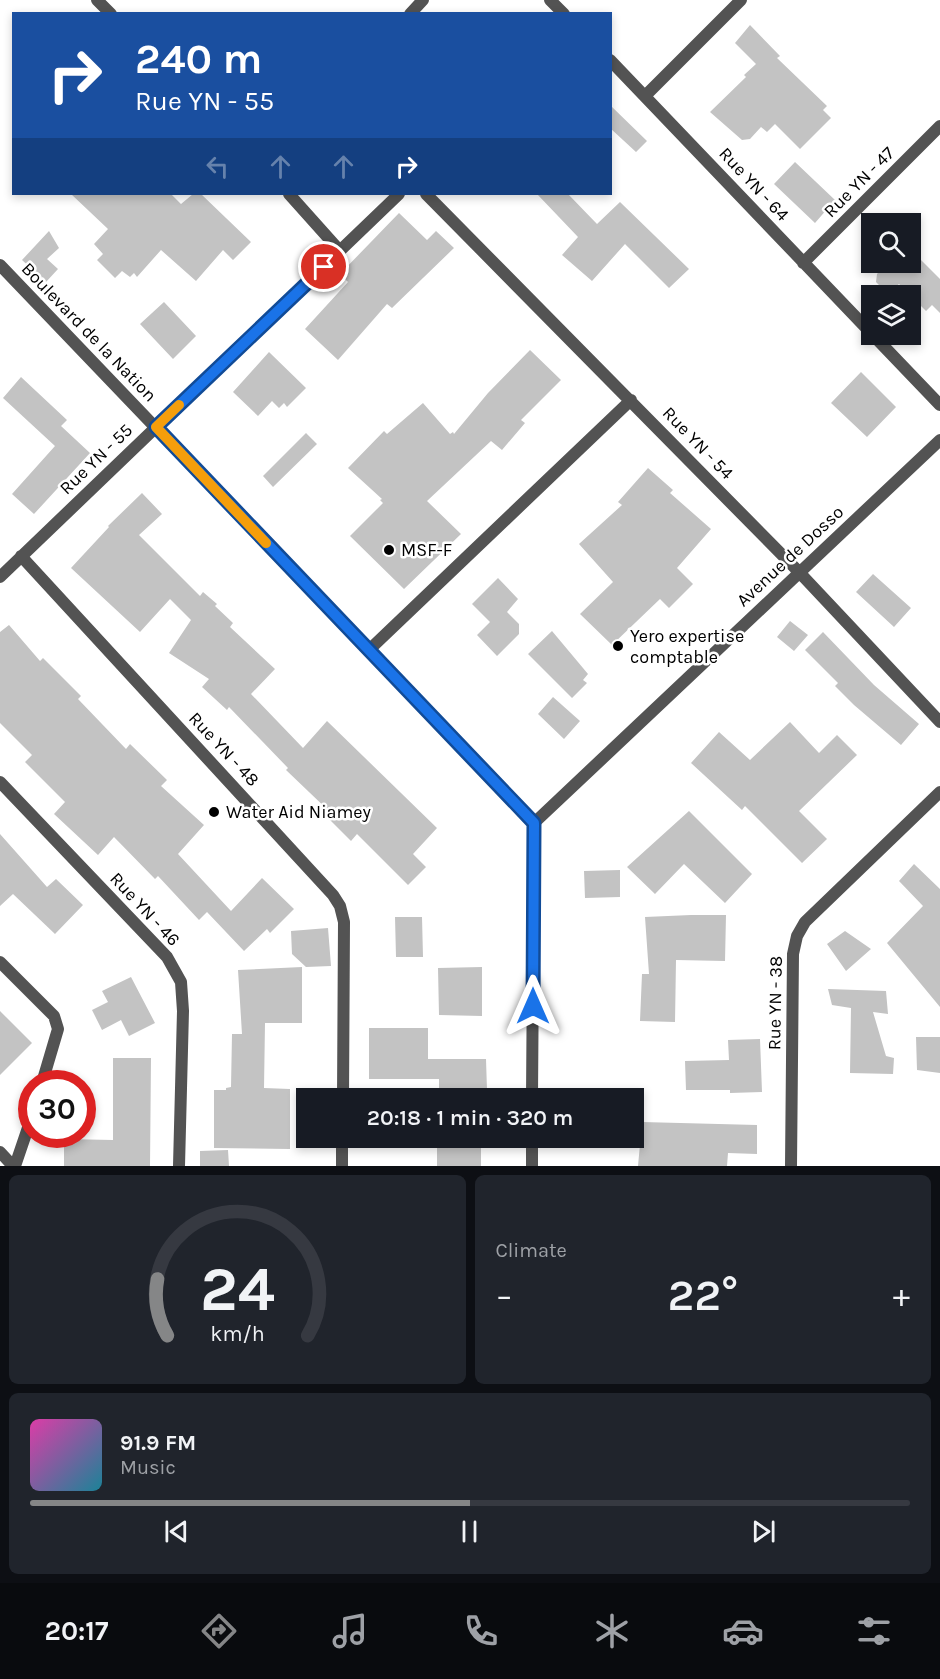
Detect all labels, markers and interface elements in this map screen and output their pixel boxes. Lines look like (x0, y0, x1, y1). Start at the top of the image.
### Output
text: 240 m (135, 34, 262, 84)
icon: right (36, 36, 114, 114)
text: Rue YN - 55 (135, 85, 274, 117)
street label: Rue YN - 47 (819, 142, 899, 222)
street label: Rue YN - 64 (714, 143, 794, 225)
icon: left (201, 150, 234, 183)
icon: ahead (264, 150, 297, 183)
icon: ahead (327, 150, 360, 183)
icon: right (390, 150, 423, 183)
map controls (861, 213, 921, 345)
button: search (861, 213, 921, 273)
pin (298, 241, 349, 292)
icon: arrive (307, 250, 340, 283)
street label: Boulevard de la Nation (17, 258, 161, 406)
button: layers (861, 285, 921, 345)
street label: Rue YN - 54 (658, 402, 738, 484)
street label: Rue YN - 55 (55, 419, 137, 499)
street label: Avenue de Dosso (732, 501, 848, 611)
place label: MSF-F (401, 539, 452, 561)
marker: MSF-F (382, 543, 396, 557)
place label: Yero expertise comptable (630, 625, 744, 668)
marker: Yero expertise comptable (611, 639, 625, 653)
street label: Rue YN - 48 (184, 707, 264, 791)
place label: Water Aid Niamey (226, 801, 372, 823)
marker: Water Aid Niamey (207, 805, 221, 819)
street label: Rue YN - 46 (105, 868, 185, 950)
street label: Rue YN - 38 (763, 956, 787, 1050)
position arrow (501, 974, 565, 1038)
speed limit sign: 30 (18, 1070, 96, 1148)
text: 20:18 · 1 min · 320 m (367, 1105, 573, 1131)
text: Climate (496, 1239, 567, 1262)
text: 24 (200, 1253, 275, 1326)
text: 22° (667, 1269, 738, 1321)
text: − (496, 1276, 513, 1314)
text: + (893, 1276, 910, 1314)
text: km/h (210, 1322, 264, 1347)
text: 91.9 FM (120, 1430, 196, 1456)
text: Music (120, 1456, 176, 1479)
icon: previous (160, 1515, 193, 1548)
icon: pause (453, 1515, 486, 1548)
icon: next (747, 1515, 780, 1548)
icon: directions (198, 1610, 240, 1652)
icon: music (329, 1610, 371, 1652)
icon: phone (460, 1610, 502, 1652)
icon: climate (591, 1610, 633, 1652)
icon: car (722, 1610, 764, 1652)
icon: filters (853, 1610, 895, 1652)
text: 20:17 (45, 1615, 108, 1647)

